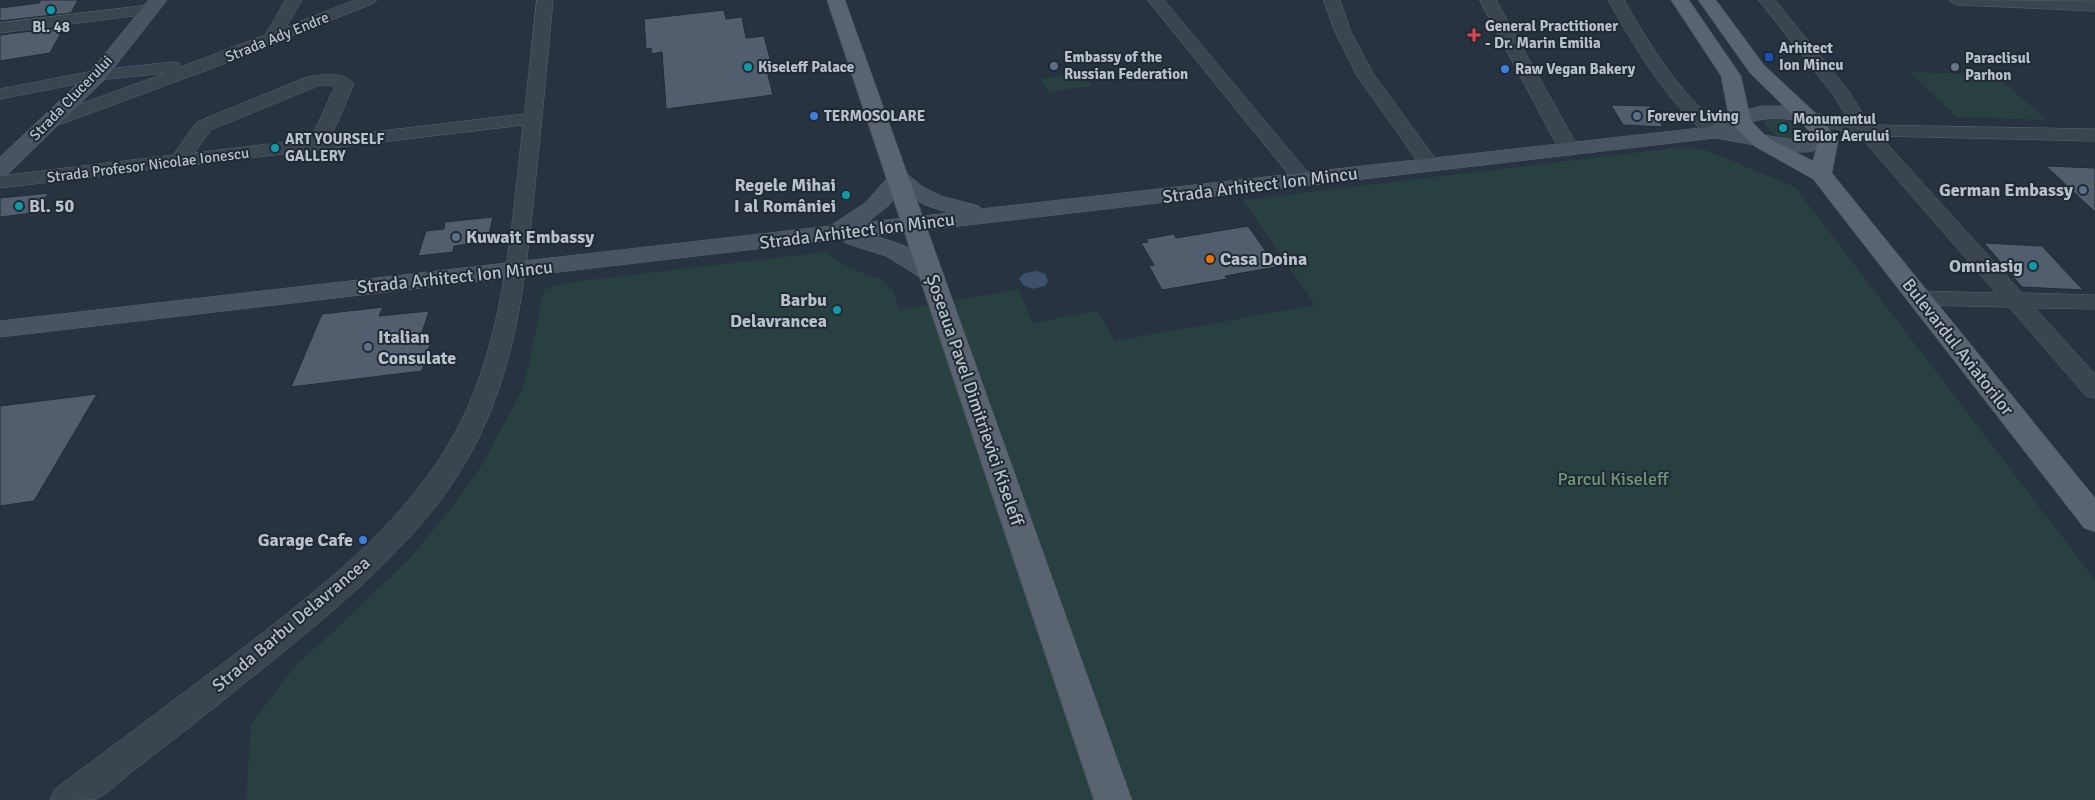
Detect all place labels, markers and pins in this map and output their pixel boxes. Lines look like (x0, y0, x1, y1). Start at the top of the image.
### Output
marker: Bl. 48 (45, 4, 57, 16)
place label: General Practitioner - Dr. Marin Emilia (1485, 17, 1618, 52)
place label: Bl. 48 (32, 18, 70, 36)
marker: General Practitioner - Dr. Marin Emilia (1467, 28, 1481, 42)
place label: Arhitect Ion Mincu (1779, 39, 1844, 74)
place label: Embassy of the Russian Federation (1064, 48, 1188, 83)
place label: Paraclisul Parhon (1965, 49, 2031, 84)
marker: Arhitect Ion Mincu (1763, 51, 1775, 63)
place label: Kiseleff Palace (758, 58, 854, 76)
marker: Embassy of the Russian Federation (1048, 60, 1060, 72)
place label: Raw Vegan Bakery (1515, 60, 1636, 78)
marker: Kiseleff Palace (742, 61, 754, 73)
marker: Paraclisul Parhon (1949, 61, 1961, 73)
marker: Raw Vegan Bakery (1499, 63, 1511, 75)
place label: TERMOSOLARE (824, 107, 926, 125)
place label: Forever Living (1647, 107, 1739, 125)
marker: TERMOSOLARE (808, 110, 820, 122)
marker: Forever Living (1631, 110, 1643, 122)
place label: Monumentul Eroilor Aerului (1793, 110, 1890, 145)
marker: Monumentul Eroilor Aerului (1777, 122, 1789, 134)
place label: ART YOURSELF GALLERY (285, 130, 385, 165)
marker: ART YOURSELF GALLERY (269, 142, 281, 154)
place label: Regele Mihai I al României (734, 174, 836, 217)
place label: German Embassy (1939, 179, 2073, 201)
marker: German Embassy (2077, 184, 2089, 196)
marker: Regele Mihai I al României (840, 189, 852, 201)
place label: Bl. 50 (29, 195, 75, 217)
marker: Bl. 50 (13, 200, 25, 212)
place label: Kuwait Embassy (466, 226, 594, 248)
marker: Kuwait Embassy (450, 231, 462, 243)
place label: Casa Doina (1220, 248, 1307, 270)
marker: Casa Doina (1204, 253, 1216, 265)
place label: Omniasig (1949, 255, 2023, 277)
marker: Omniasig (2027, 260, 2039, 272)
place label: Barbu Delavrancea (730, 289, 827, 332)
marker: Barbu Delavrancea (831, 304, 843, 316)
place label: Italian Consulate (378, 326, 456, 369)
marker: Italian Consulate (362, 341, 374, 353)
place label: Garage Cafe (258, 529, 353, 551)
marker: Garage Cafe (357, 534, 369, 546)

